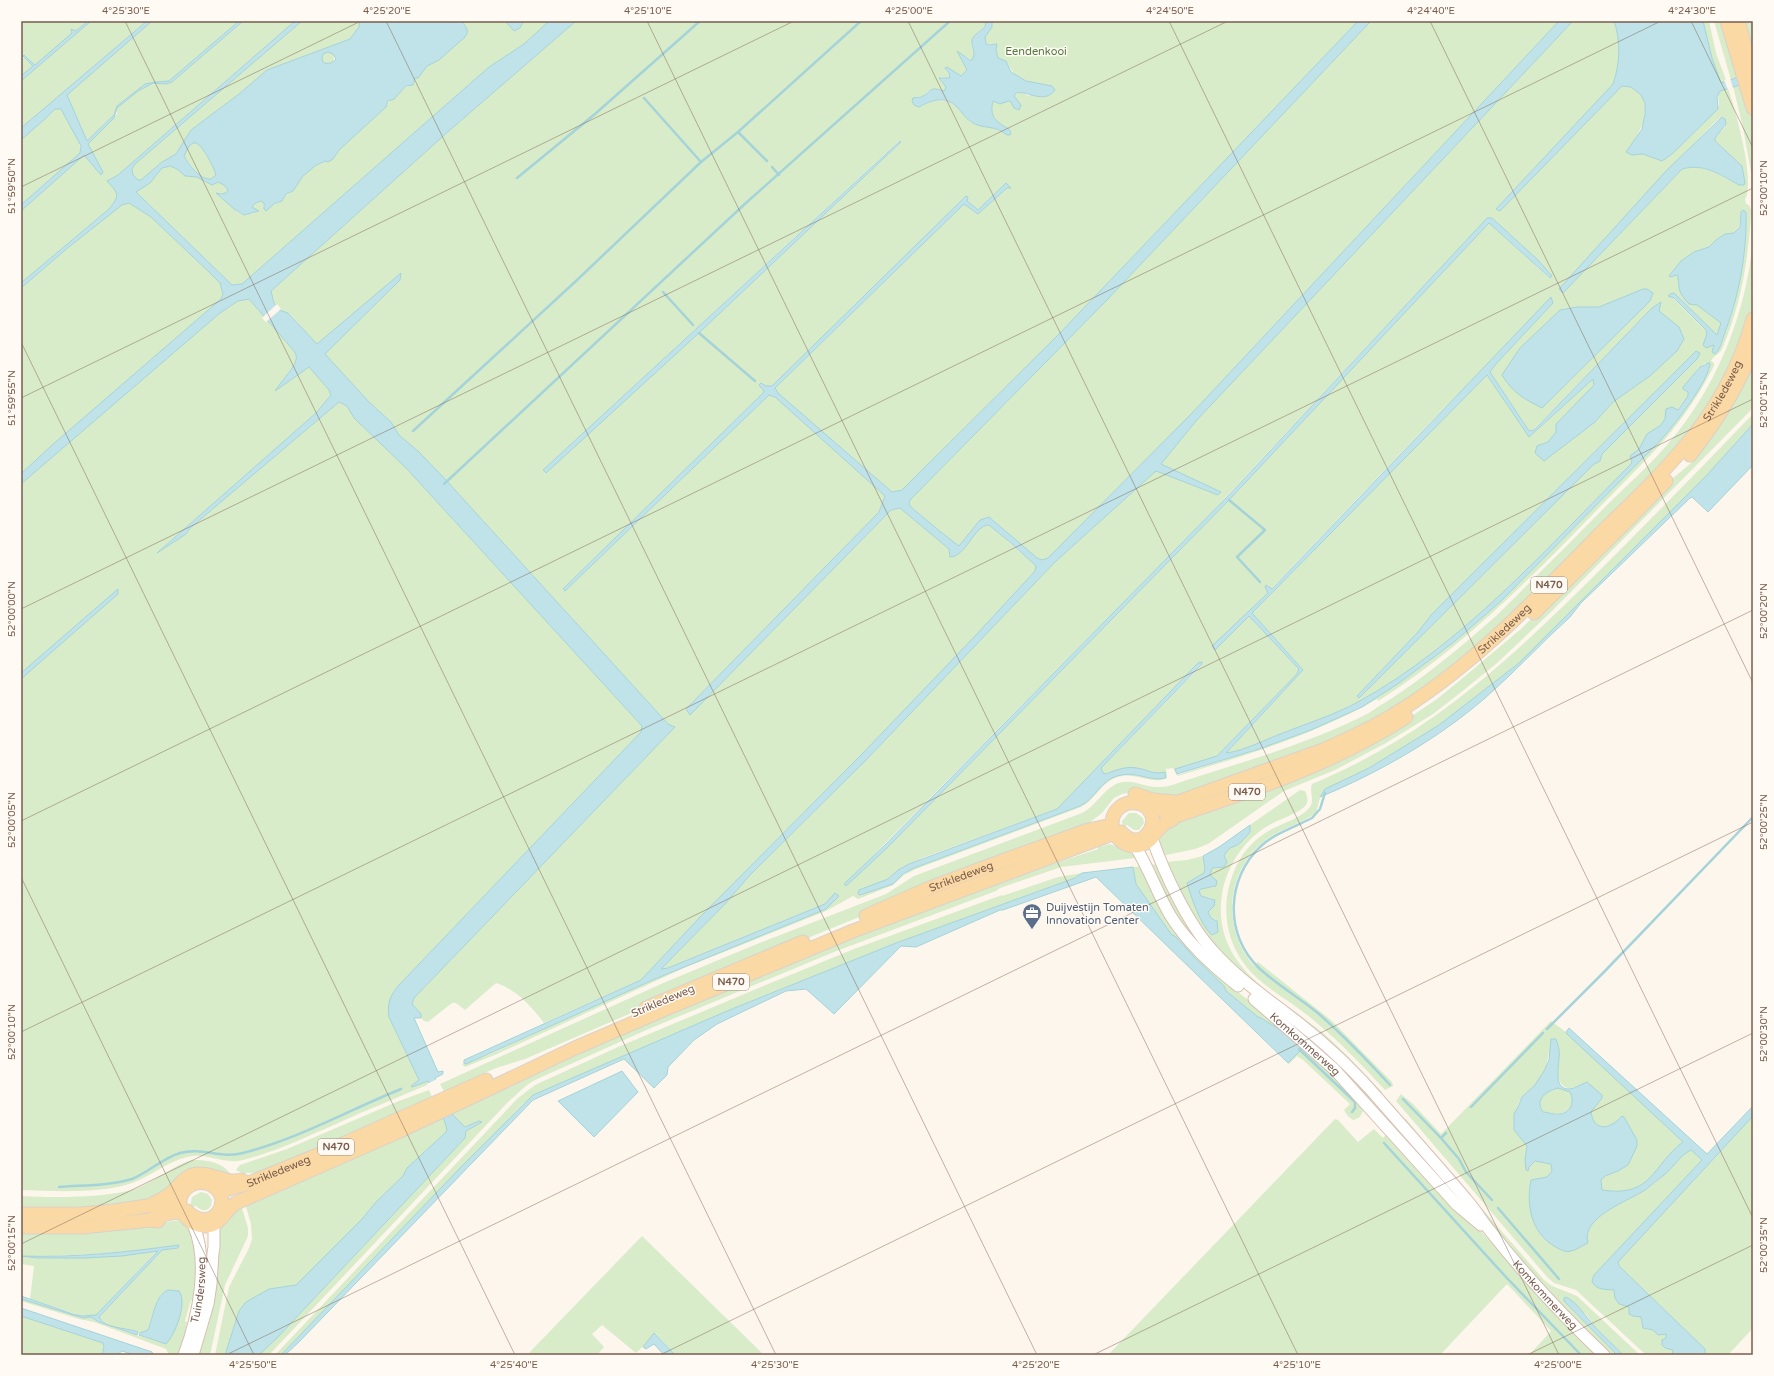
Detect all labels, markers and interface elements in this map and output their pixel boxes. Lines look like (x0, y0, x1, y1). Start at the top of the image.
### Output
text: 4°25'30"E (102, 5, 150, 17)
text: 4°25'20"E (363, 5, 411, 17)
text: 4°25'10"E (624, 5, 672, 17)
text: 4°25'00"E (885, 5, 933, 17)
text: 4°24'50"E (1146, 5, 1194, 17)
text: 4°24'40"E (1407, 5, 1455, 17)
text: 4°24'30"E (1668, 5, 1716, 17)
park label: Eendenkooi (1005, 45, 1067, 58)
text: 51°59'50"N (6, 158, 18, 214)
text: 52°00'10"N (1758, 160, 1770, 216)
street label: Strikledeweg (1700, 358, 1744, 424)
text: 51°59'55"N (6, 370, 18, 426)
text: 52°00'15"N (1758, 372, 1770, 428)
road number: N470 (1531, 577, 1567, 593)
text: 52°00'00"N (6, 581, 18, 637)
text: 52°00'20"N (1758, 583, 1770, 639)
street label: Strikledeweg (1475, 601, 1533, 656)
road number: N470 (1229, 784, 1265, 800)
text: 52°00'05"N (6, 792, 18, 848)
text: 52°00'25"N (1758, 794, 1770, 850)
street label: Strikledeweg (927, 858, 995, 894)
place label: Duijvestijn Tomaten Innovation Center (1046, 901, 1149, 927)
office icon: Duijvestijn Tomaten Innovation Center (1021, 902, 1043, 930)
road number: N470 (713, 974, 749, 990)
street label: Strikledeweg (629, 982, 697, 1020)
text: 52°00'10"N (6, 1004, 18, 1060)
text: 52°00'30"N (1758, 1006, 1770, 1062)
street label: Komkommerweg (1267, 1009, 1343, 1078)
road number: N470 (318, 1139, 354, 1155)
street label: Strikledeweg (245, 1152, 312, 1190)
text: 52°00'15"N (6, 1215, 18, 1271)
text: 52°00'35"N (1758, 1217, 1770, 1273)
street label: Tuindersweg (188, 1256, 208, 1324)
street label: Komkommerweg (1510, 1257, 1581, 1332)
text: 4°25'50"E (229, 1359, 277, 1371)
text: 4°25'40"E (490, 1359, 538, 1371)
text: 4°25'30"E (751, 1359, 799, 1371)
text: 4°25'20"E (1012, 1359, 1060, 1371)
text: 4°25'10"E (1273, 1359, 1321, 1371)
text: 4°25'00"E (1534, 1359, 1582, 1371)

